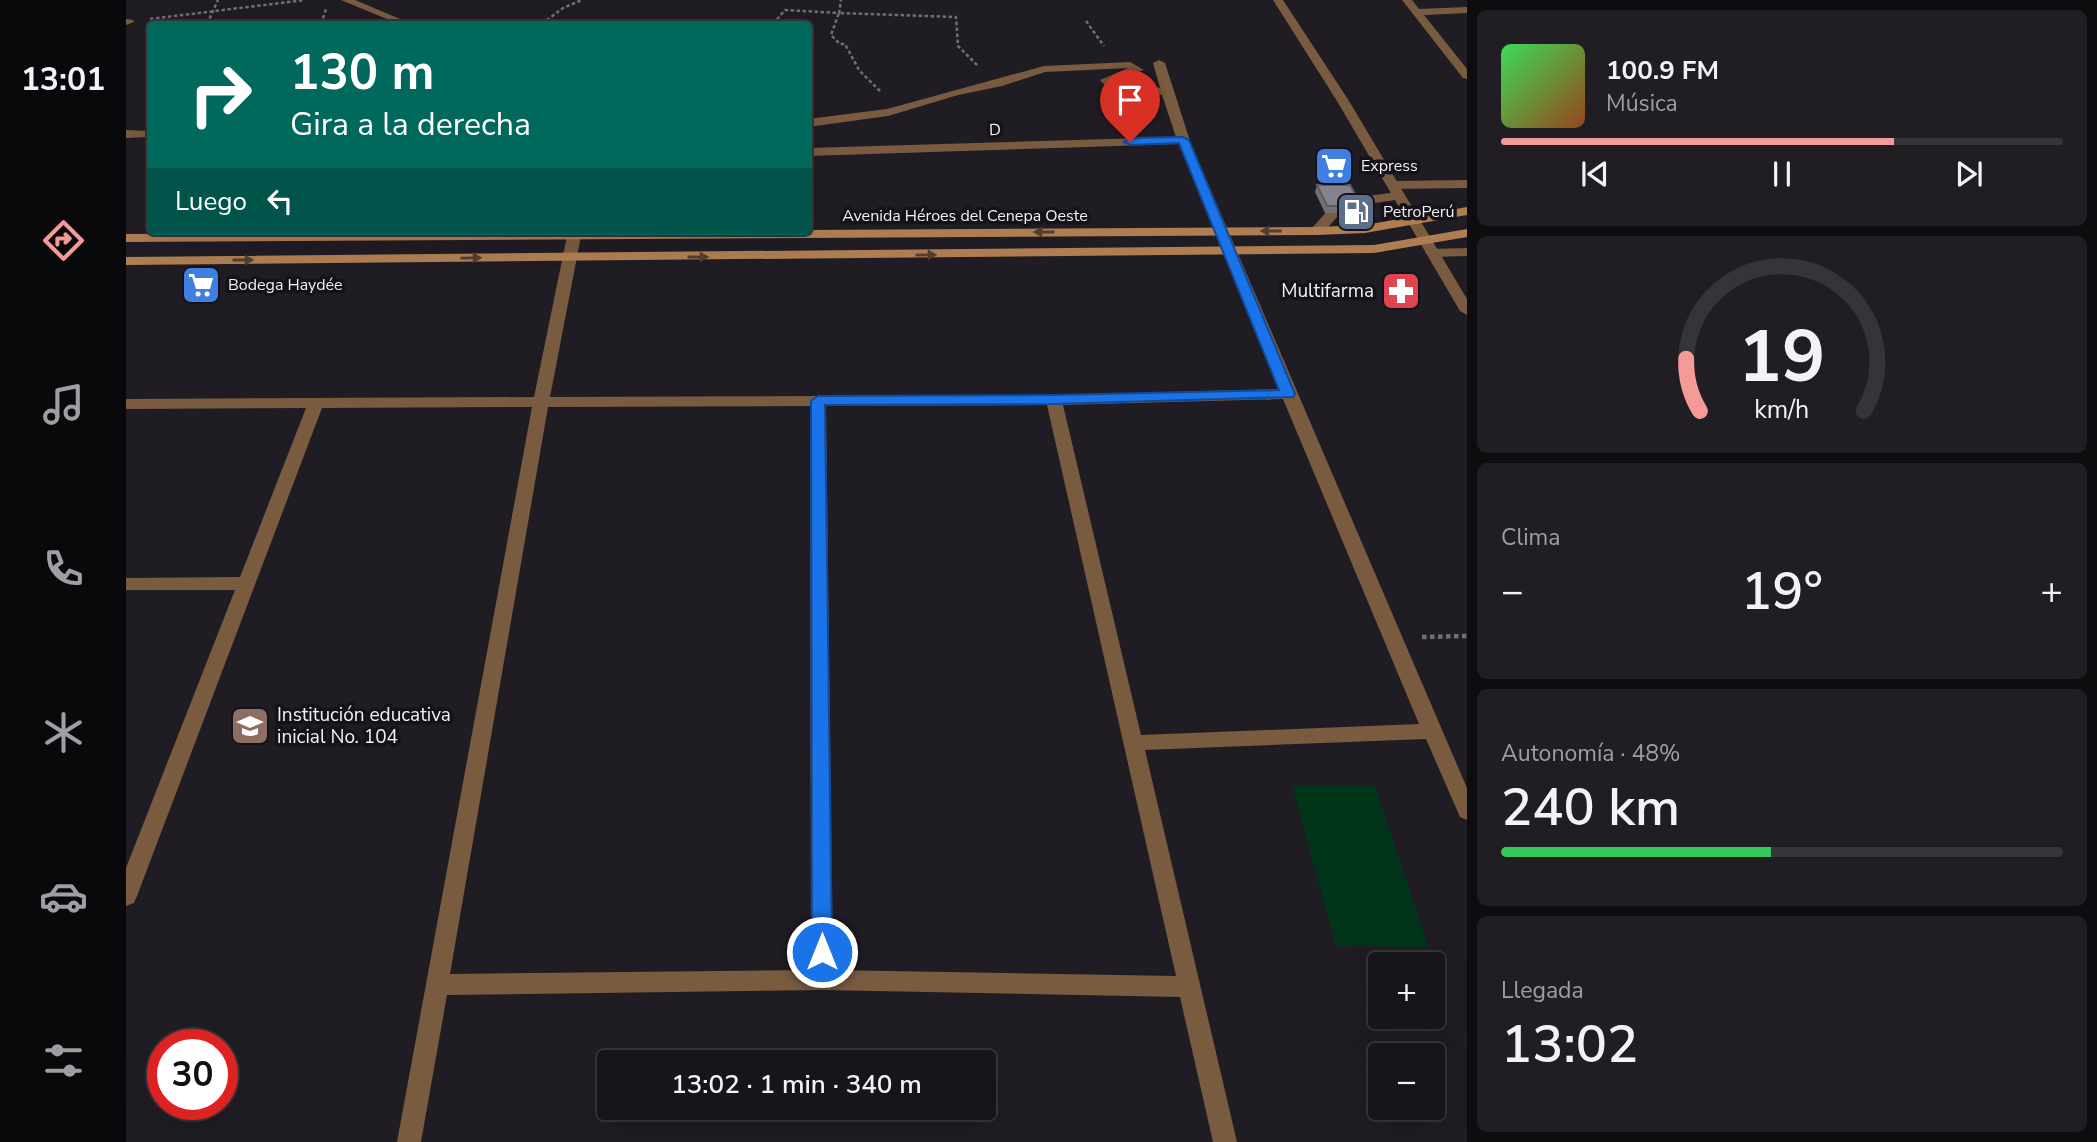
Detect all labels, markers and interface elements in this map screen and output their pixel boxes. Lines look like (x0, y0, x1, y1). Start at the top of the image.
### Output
text: 130 m (290, 39, 434, 106)
icon: right (175, 49, 266, 140)
text: 100.9 FM (1606, 53, 1719, 88)
text: 13:01 (21, 58, 105, 101)
pin (1100, 70, 1160, 142)
icon: arrive (1111, 81, 1149, 119)
text: Música (1606, 88, 1678, 119)
text: Gira a la derecha (290, 103, 531, 146)
street label: D (989, 119, 1001, 141)
supermarket icon: Express (1313, 145, 1355, 187)
place label: Express (1361, 155, 1418, 177)
icon: previous (1576, 155, 1614, 193)
icon: pause (1763, 155, 1801, 193)
icon: next (1950, 155, 1988, 193)
icon: left (261, 182, 299, 220)
text: Luego (175, 184, 247, 219)
fuel station icon: PetroPerú (1335, 191, 1377, 233)
place label: PetroPerú (1383, 201, 1454, 223)
street label: Avenida Héroes del Cenepa Oeste (842, 205, 1088, 227)
icon: directions (39, 216, 88, 265)
one-way arrow (1260, 225, 1282, 237)
one-way arrow (1033, 227, 1055, 238)
one-way arrow (915, 249, 937, 261)
one-way arrow (687, 251, 709, 263)
one-way arrow (460, 252, 482, 264)
one-way arrow (232, 254, 254, 266)
supermarket icon: Bodega Haydée (180, 264, 222, 306)
pharmacy icon: Multifarma (1380, 270, 1422, 312)
place label: Bodega Haydée (228, 274, 343, 296)
place label: Multifarma (1281, 278, 1374, 304)
text: 19 (1738, 307, 1826, 407)
icon: music (39, 380, 88, 429)
text: km/h (1754, 392, 1810, 426)
text: Clima (1501, 522, 1561, 553)
icon: phone (39, 544, 88, 593)
text: 19° (1741, 556, 1823, 627)
text: − (1501, 566, 1524, 617)
text: + (2040, 566, 2063, 617)
place label: Institución educativa inicial No. 104 (277, 702, 451, 750)
school or university icon: Institución educativa inicial No. 104 (229, 705, 271, 747)
icon: climate (39, 708, 88, 757)
text: Autonomía · 48% (1501, 738, 1681, 769)
text: 240 km (1501, 772, 1680, 843)
icon: car (39, 872, 88, 921)
position arrow (785, 915, 859, 989)
map controls (1368, 952, 1445, 1120)
button: + (1368, 952, 1445, 1029)
text: Llegada (1501, 975, 1584, 1006)
text: 13:02 (1501, 1009, 1638, 1080)
speed limit sign: 30 (147, 1029, 238, 1120)
icon: filters (39, 1036, 88, 1085)
button: − (1368, 1043, 1445, 1120)
text: 13:02 · 1 min · 340 m (671, 1067, 922, 1102)

